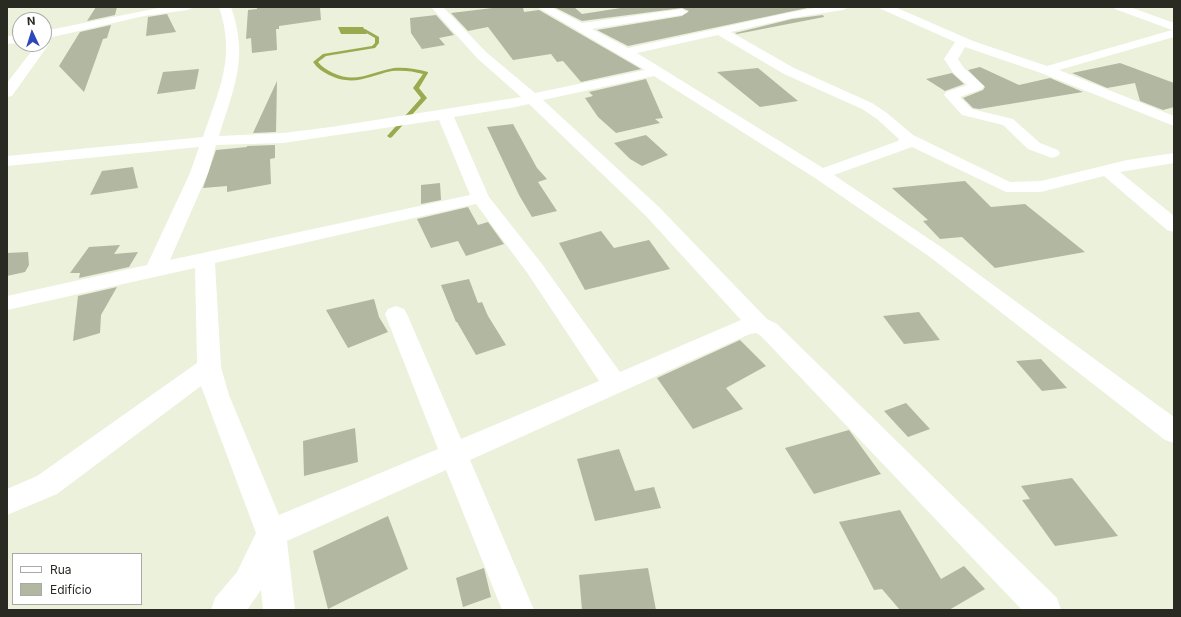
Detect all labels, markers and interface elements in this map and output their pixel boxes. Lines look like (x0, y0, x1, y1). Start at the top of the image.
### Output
north arrow (12, 12, 52, 52)
text: N (27, 14, 36, 28)
legend (12, 553, 142, 605)
text: Rua (50, 562, 72, 577)
text: Edifício (50, 582, 92, 597)

